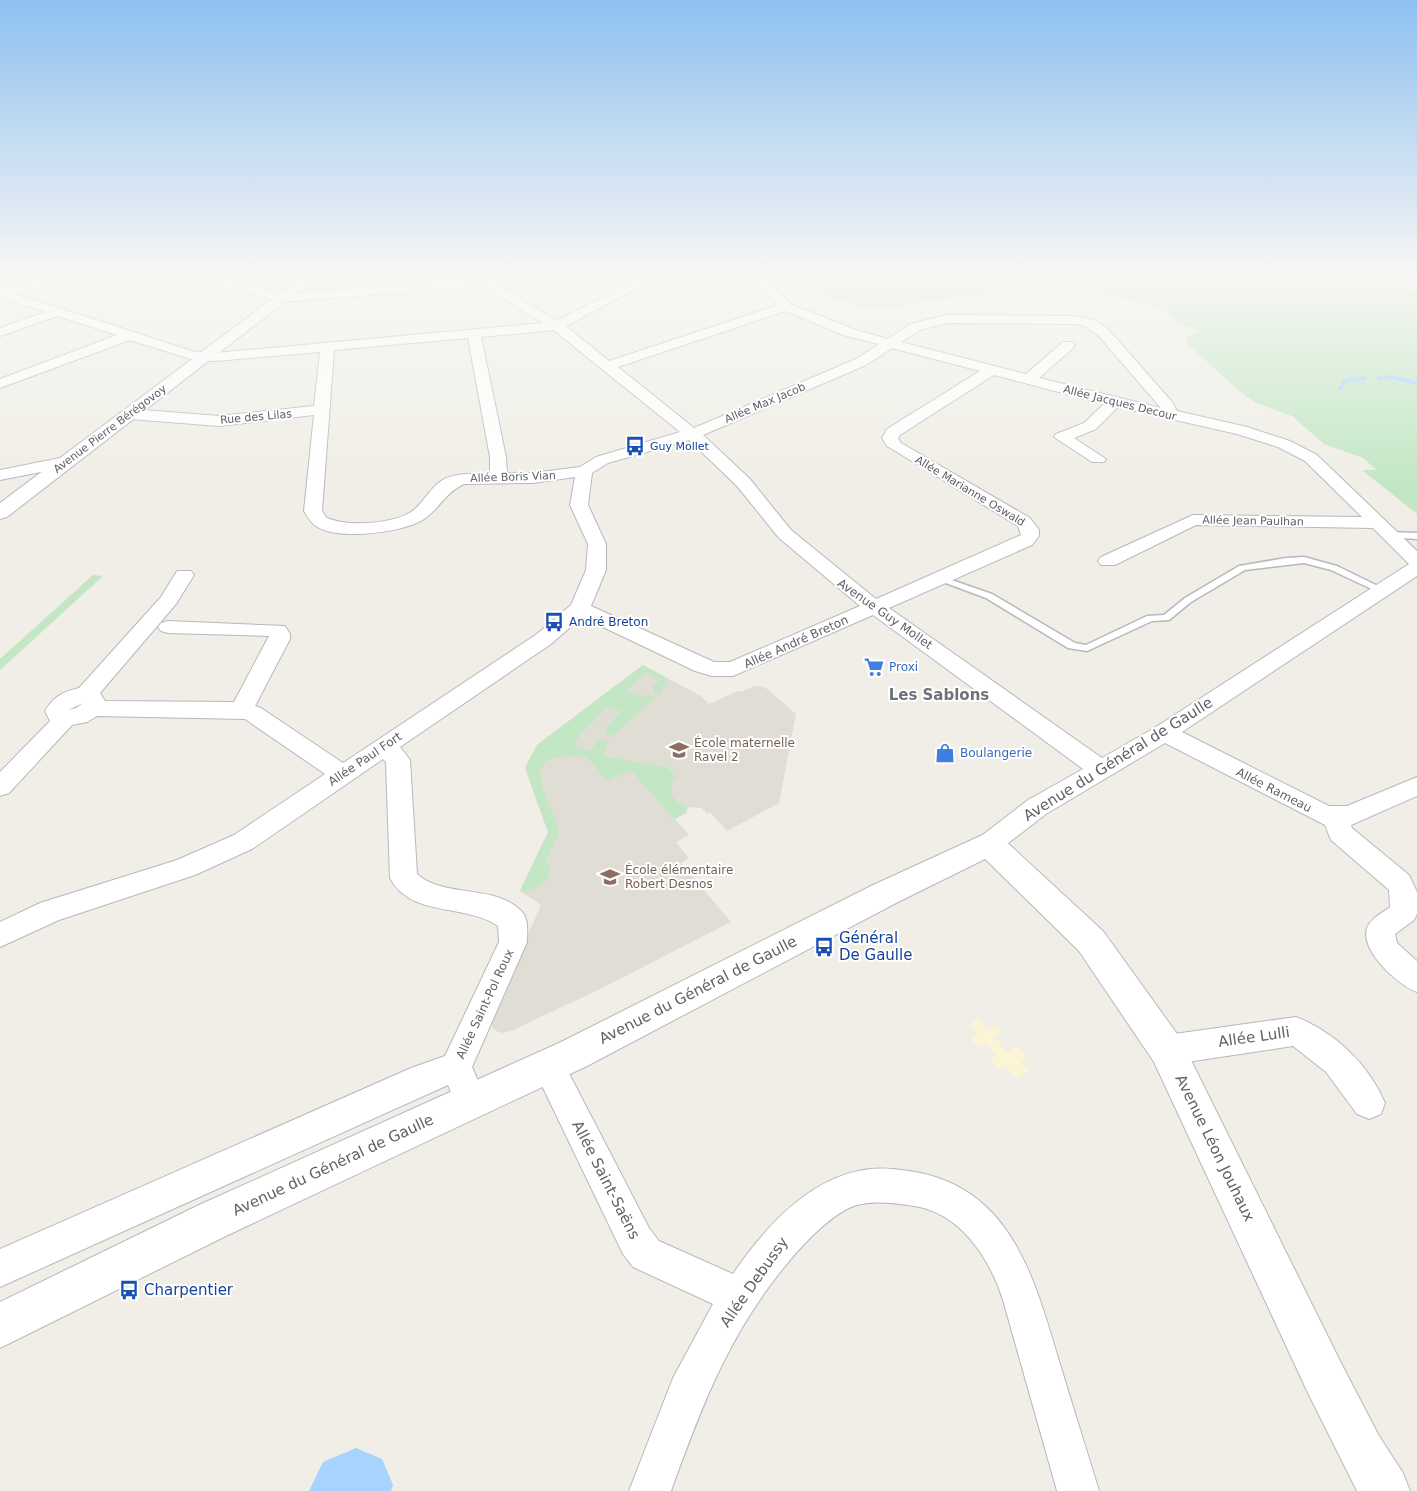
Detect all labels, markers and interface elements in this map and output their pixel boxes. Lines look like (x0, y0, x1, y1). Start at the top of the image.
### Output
street label: Allée Max Jacob (723, 380, 807, 426)
street label: Avenue Pierre Bérégovoy (51, 382, 170, 476)
street label: Allée Jacques Decour (1062, 383, 1178, 423)
street label: Rue des Lilas (220, 407, 293, 427)
bus stop icon: Guy Mollet (624, 435, 646, 457)
place label: Guy Mollet (650, 440, 710, 453)
street label: Allée Marianne Oswald (913, 453, 1027, 529)
street label: Allée Boris Vian (470, 469, 556, 485)
street label: Allée Jean Paulhan (1202, 514, 1304, 528)
street label: Avenue Guy Mollet (835, 576, 935, 652)
bus stop icon: André Breton (543, 611, 565, 633)
street label: Allée André Breton (742, 613, 850, 671)
place label: André Breton (569, 615, 648, 629)
supermarket icon: Proxi (863, 656, 885, 678)
place label: Proxi (889, 660, 918, 674)
district label: Les Sablons (889, 686, 989, 704)
street label: Avenue du Général de Gaulle (1020, 693, 1216, 825)
street label: Allée Paul Fort (326, 729, 405, 789)
place label: École maternelle Ravel 2 (694, 735, 795, 764)
school or university icon: École maternelle Ravel 2 (668, 739, 690, 761)
shop icon: Boulangerie (934, 742, 956, 764)
place label: Boulangerie (960, 746, 1032, 760)
street label: Allée Rameau (1234, 765, 1314, 815)
place label: École élémentaire Robert Desnos (625, 862, 733, 891)
school or university icon: École élémentaire Robert Desnos (599, 866, 621, 888)
place label: Général De Gaulle (839, 929, 912, 964)
street label: Avenue du Général de Gaulle (596, 932, 800, 1048)
bus stop icon: Général De Gaulle (813, 936, 835, 958)
street label: Allée Saint-Pol Roux (453, 947, 517, 1061)
street label: Allée Lulli (1217, 1023, 1291, 1051)
street label: Avenue Léon Jouhaux (1172, 1071, 1259, 1225)
street label: Avenue du Général de Gaulle (230, 1110, 436, 1220)
street label: Allée Saint-Saëns (568, 1118, 644, 1243)
street label: Allée Debussy (716, 1233, 792, 1331)
bus stop icon: Charpentier (118, 1279, 140, 1301)
place label: Charpentier (144, 1281, 234, 1299)

